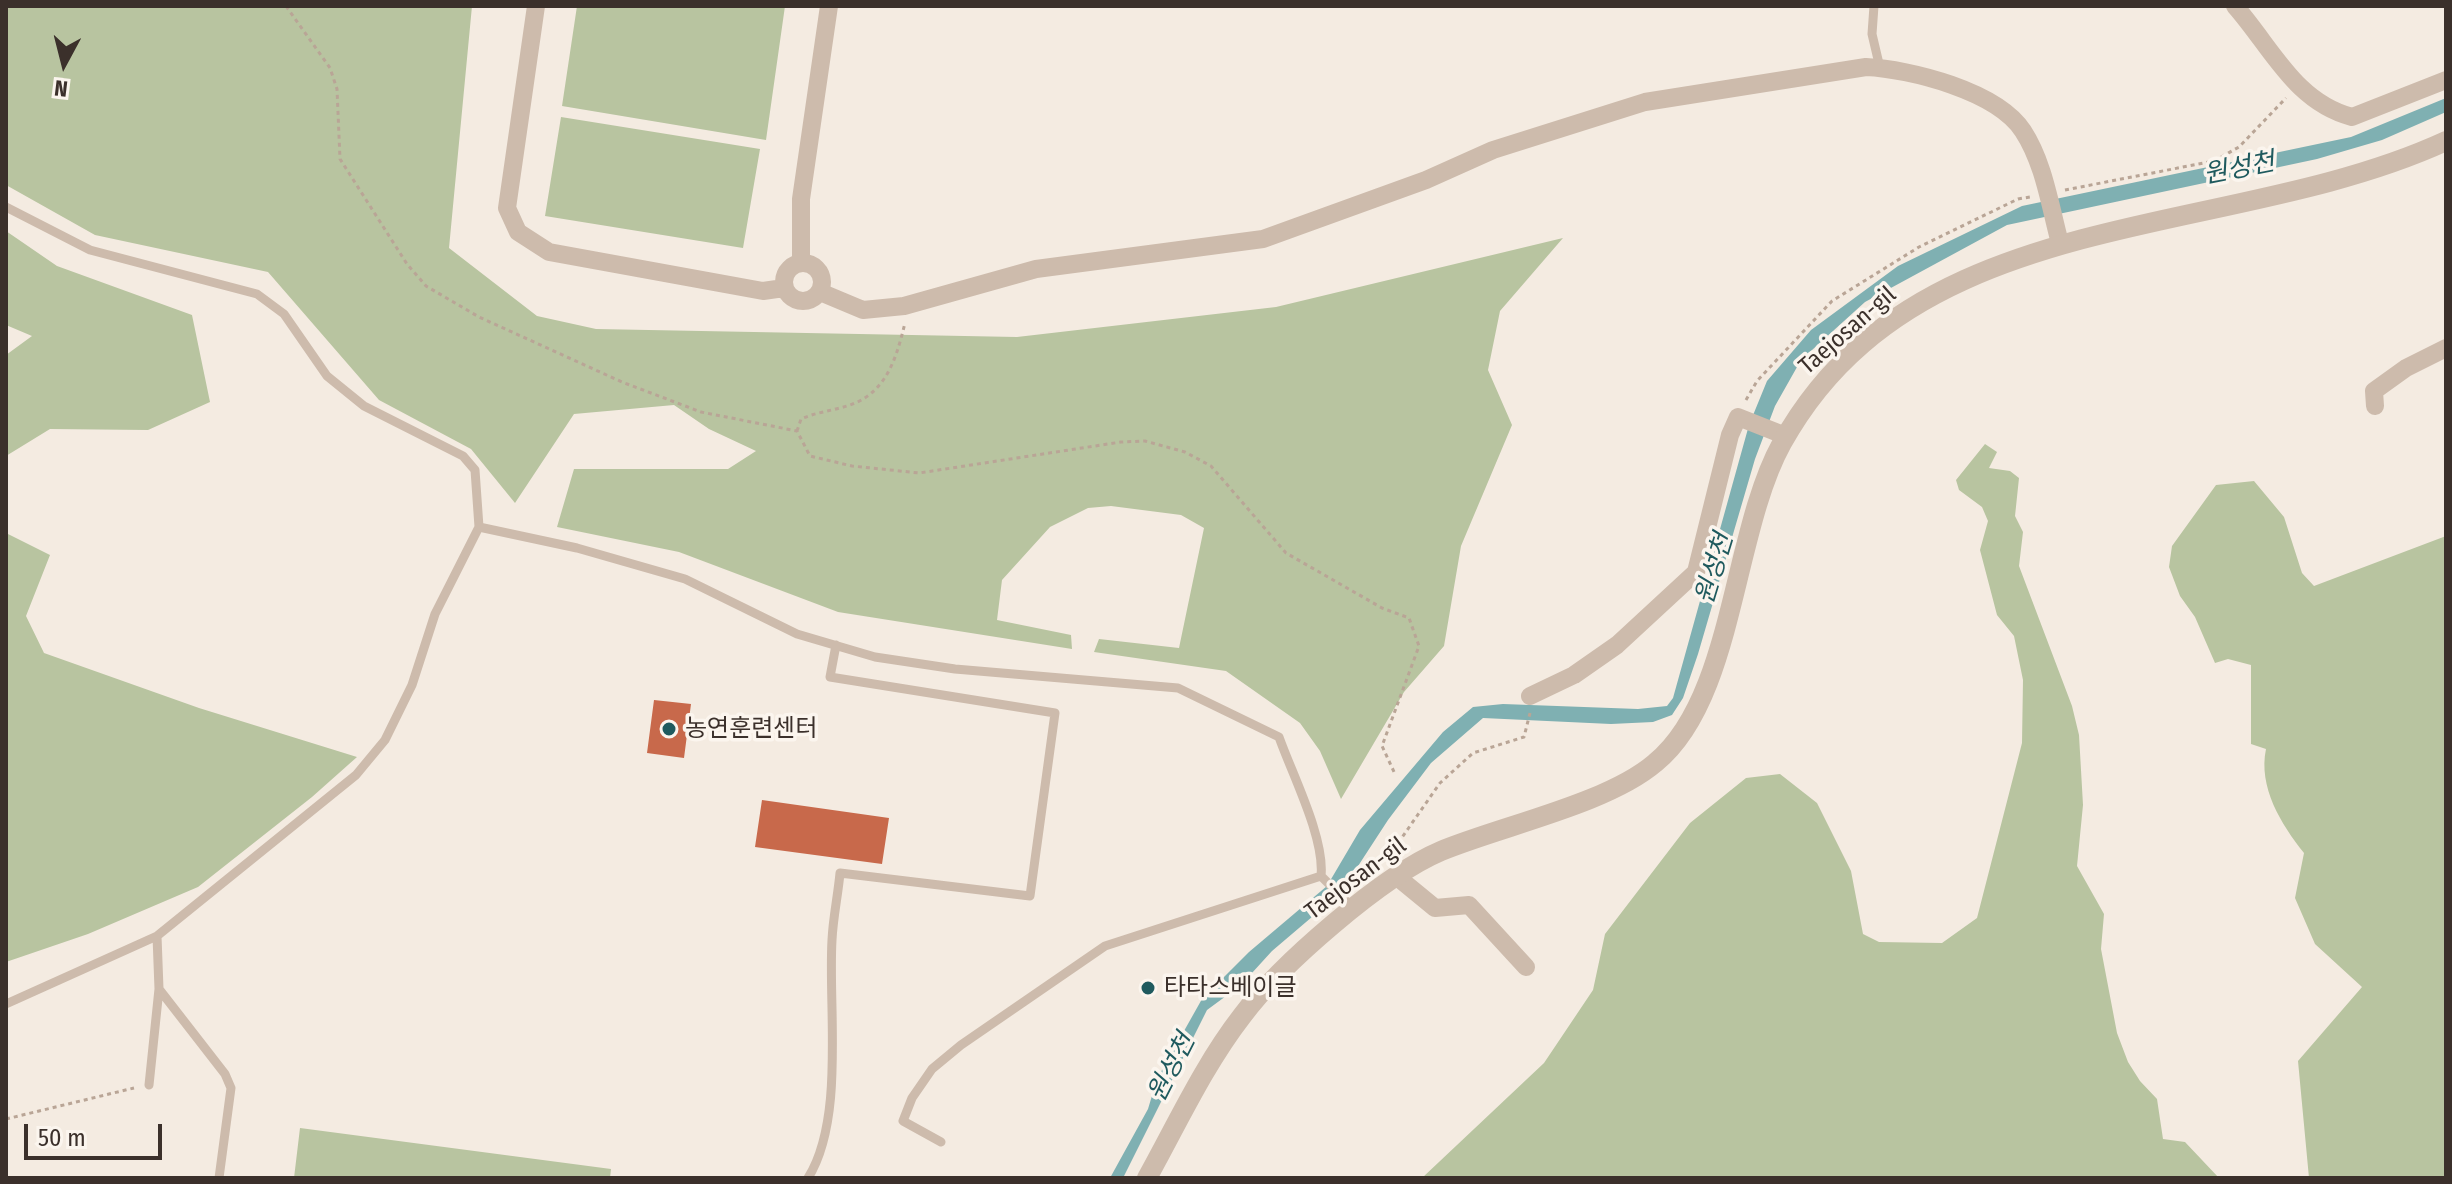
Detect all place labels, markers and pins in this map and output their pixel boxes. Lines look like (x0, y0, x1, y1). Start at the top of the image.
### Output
place label: 농연훈련센터 (685, 715, 817, 743)
marker: 농연훈련센터 (660, 720, 678, 738)
place label: 타타스베이글 (1164, 974, 1296, 1002)
marker: 타타스베이글 (1139, 979, 1157, 997)

